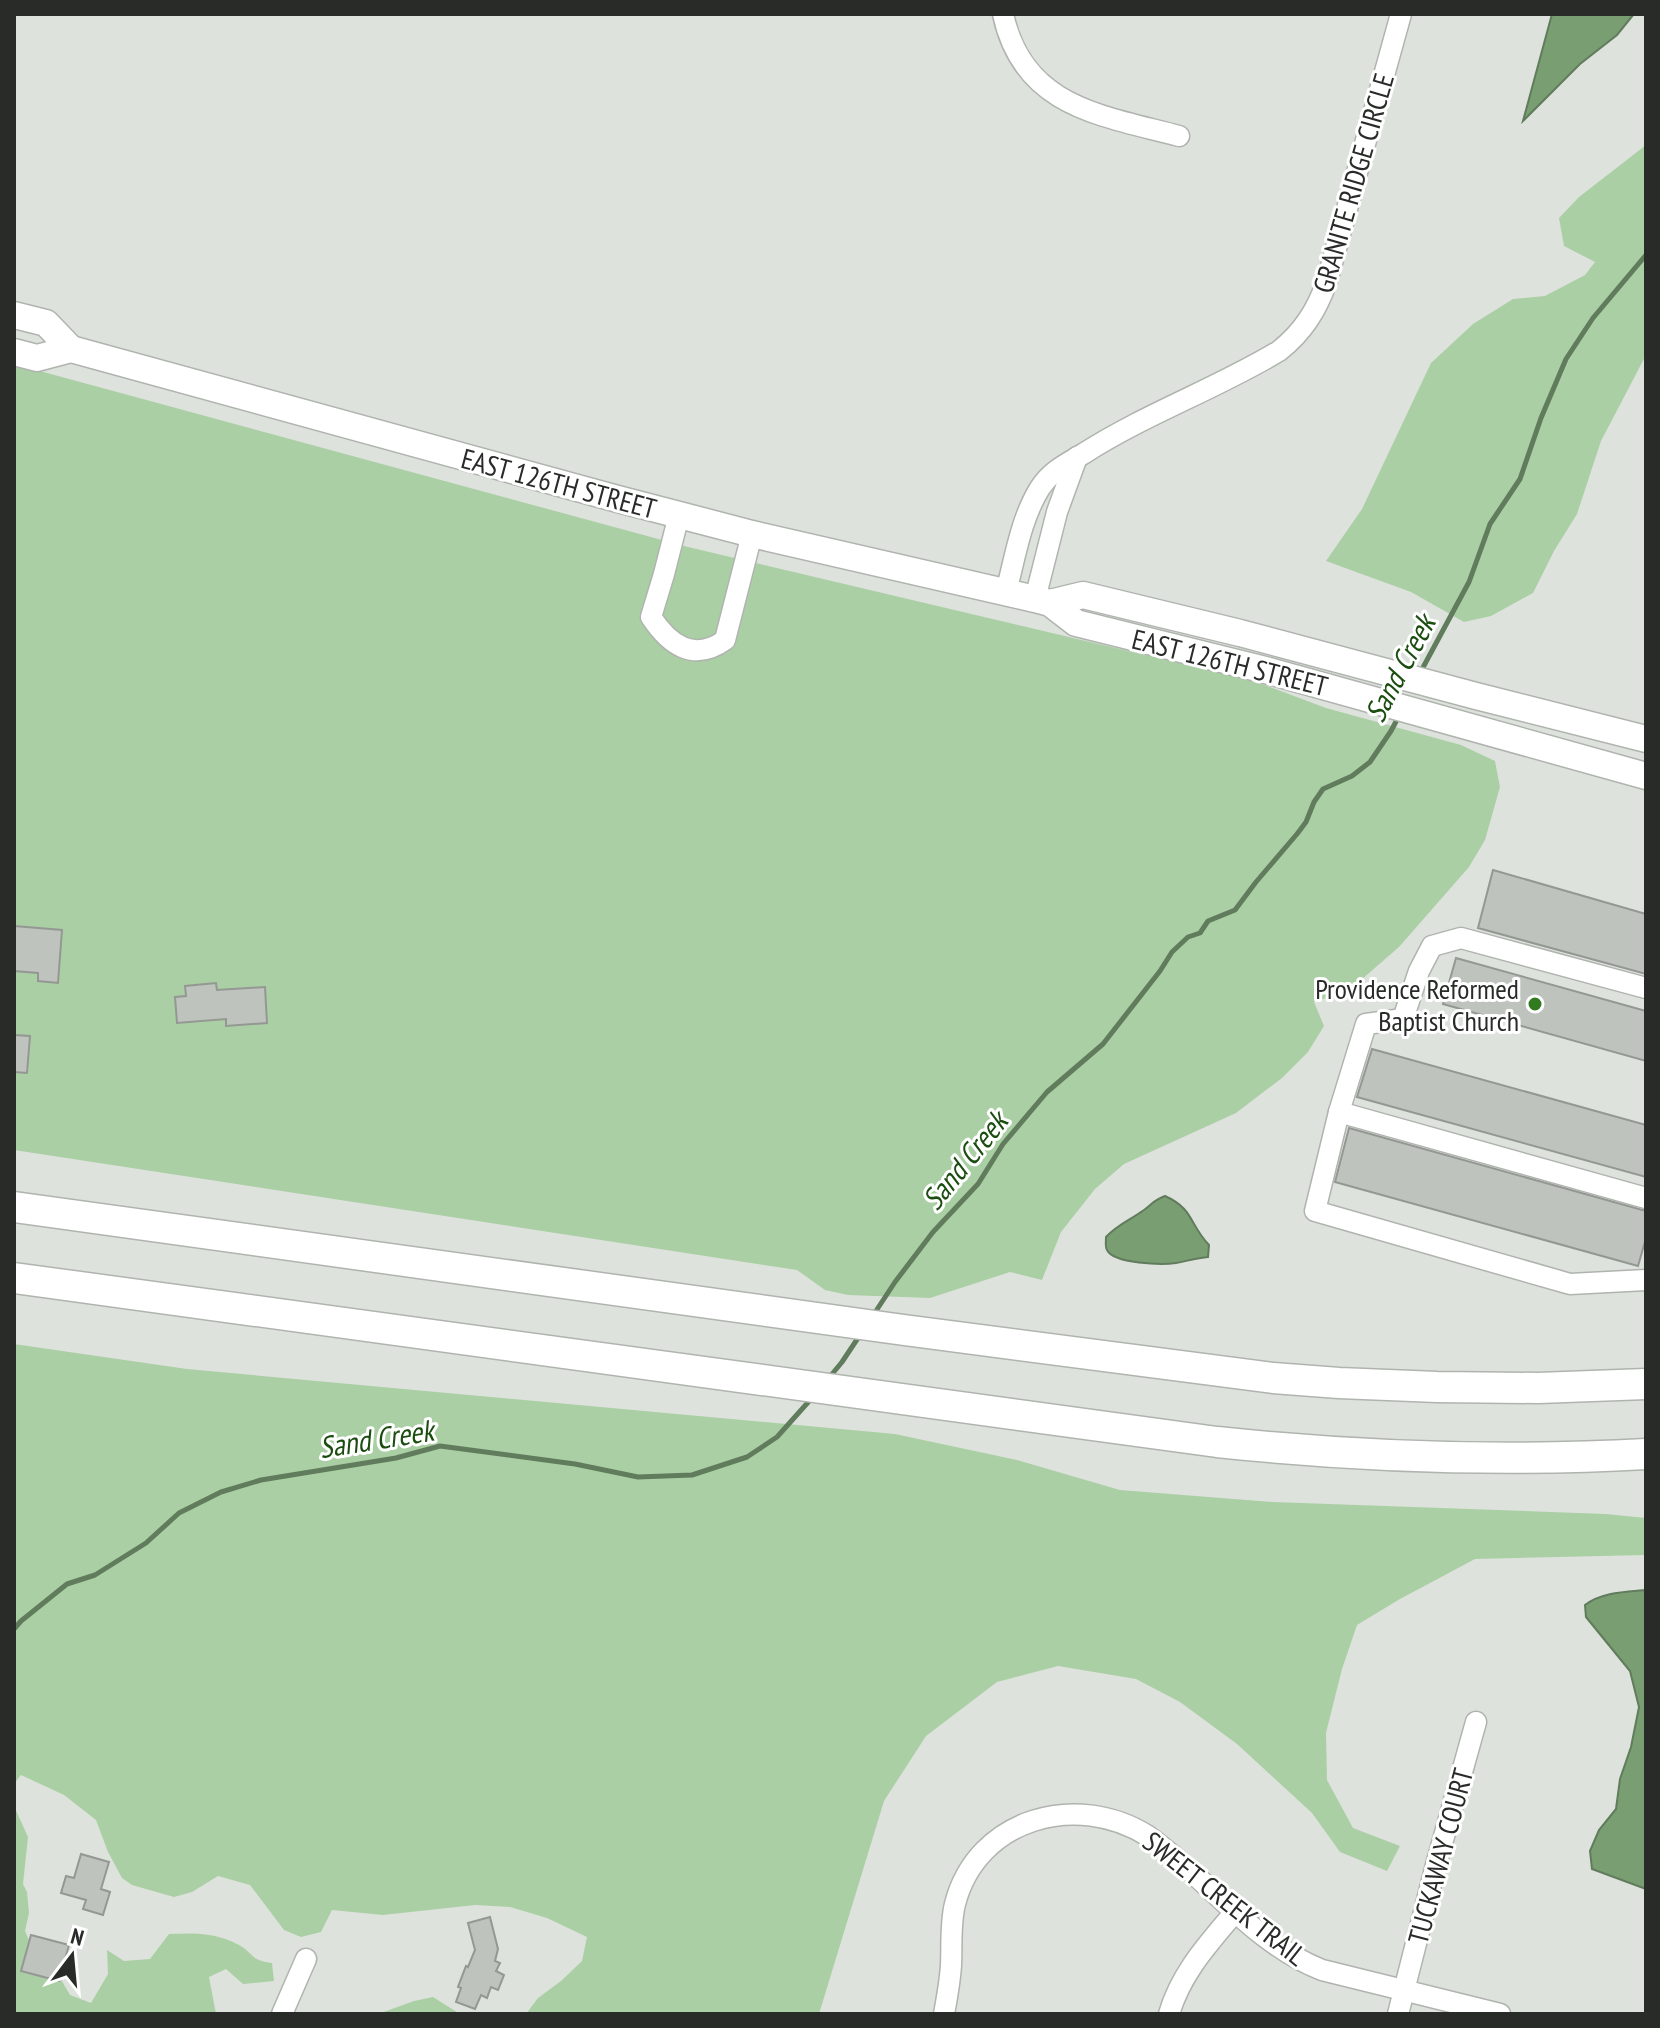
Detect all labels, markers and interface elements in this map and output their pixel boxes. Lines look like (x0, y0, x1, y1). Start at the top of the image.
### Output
street label: GRANITE RIDGE CIRCLE (1304, 69, 1402, 297)
street label: EAST 126TH STREET (457, 439, 661, 527)
water label: Sand Creek (1355, 605, 1445, 728)
street label: EAST 126TH STREET (1128, 620, 1332, 704)
place label: Providence Reformed Baptist Church (1315, 970, 1519, 1039)
marker: Providence Reformed Baptist Church (1526, 995, 1544, 1013)
water label: Sand Creek (913, 1100, 1017, 1217)
water label: Sand Creek (316, 1409, 439, 1466)
street label: TUCKAWAY COURT (1399, 1764, 1481, 1948)
street label: SWEET CREEK TRAIL (1136, 1823, 1315, 1974)
north arrow (32, 1916, 112, 1996)
text: N (68, 1922, 87, 1952)

